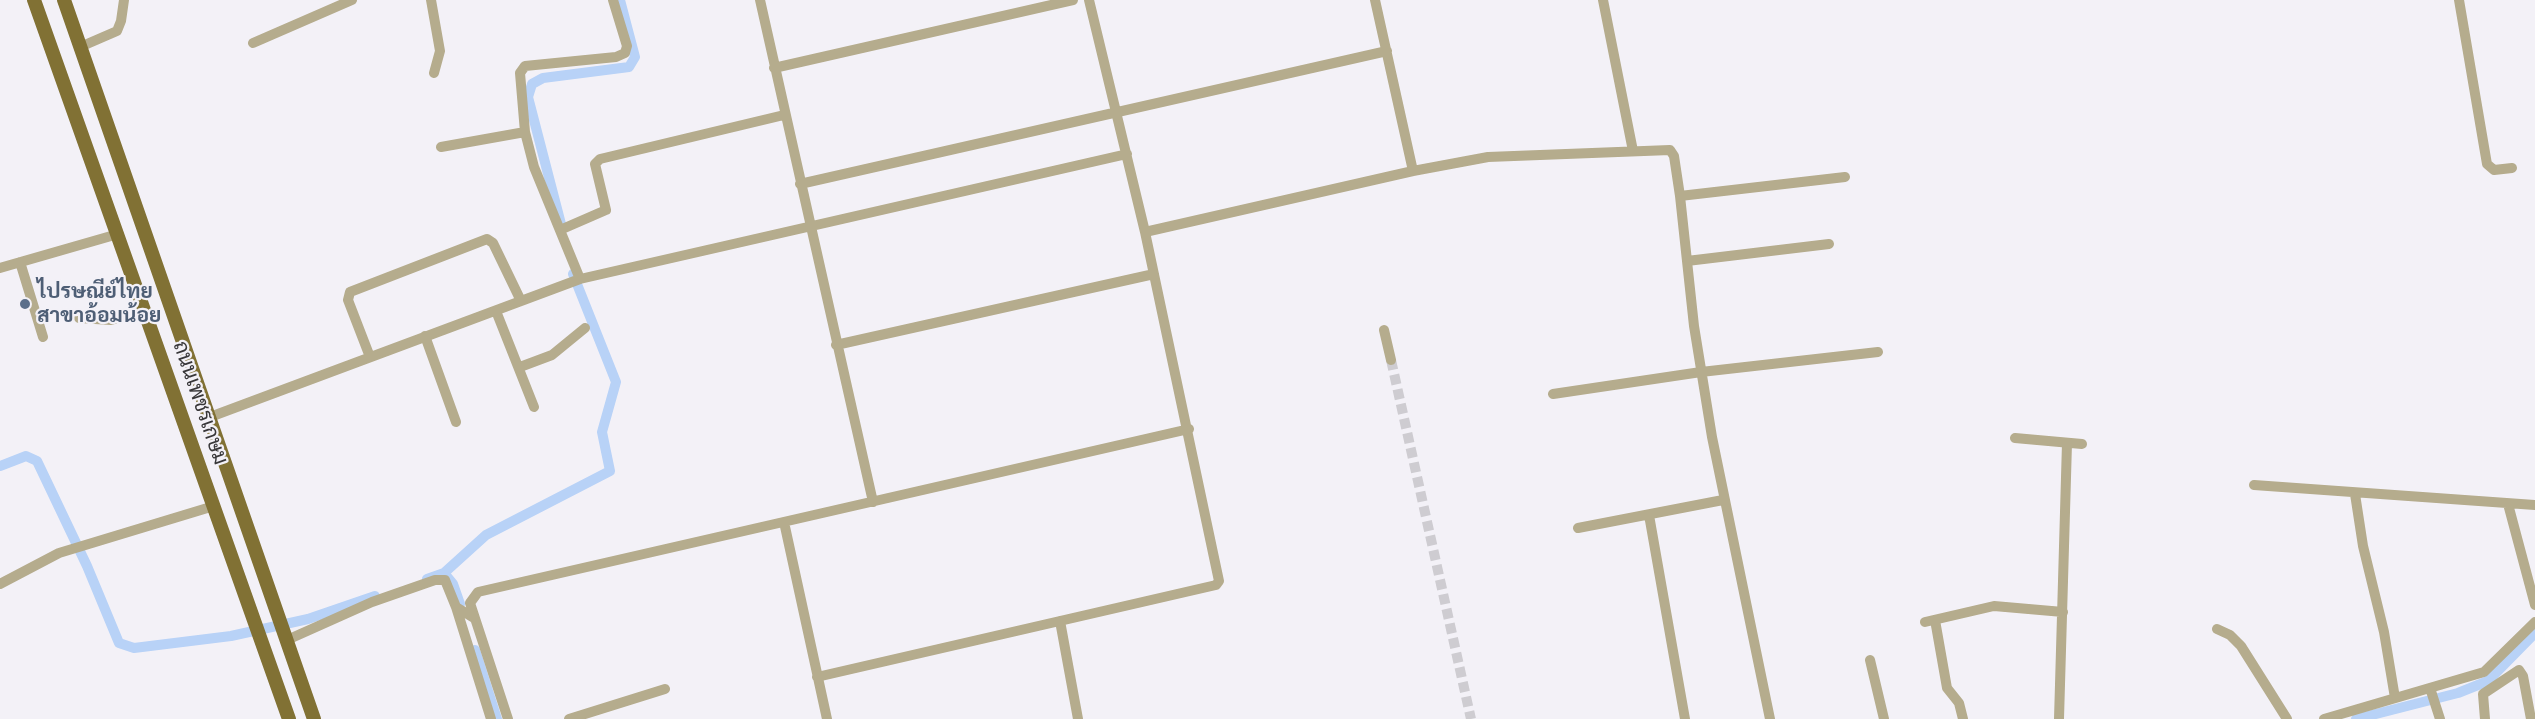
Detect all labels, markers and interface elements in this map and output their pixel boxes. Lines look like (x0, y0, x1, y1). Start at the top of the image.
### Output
place label: ไปรษณีย์ไทย สาขาอ้อมน้อย (37, 279, 161, 329)
marker: ไปรษณีย์ไทย สาขาอ้อมน้อย (18, 297, 32, 311)
street label: ถนนเพชรเกษม (167, 338, 233, 468)

